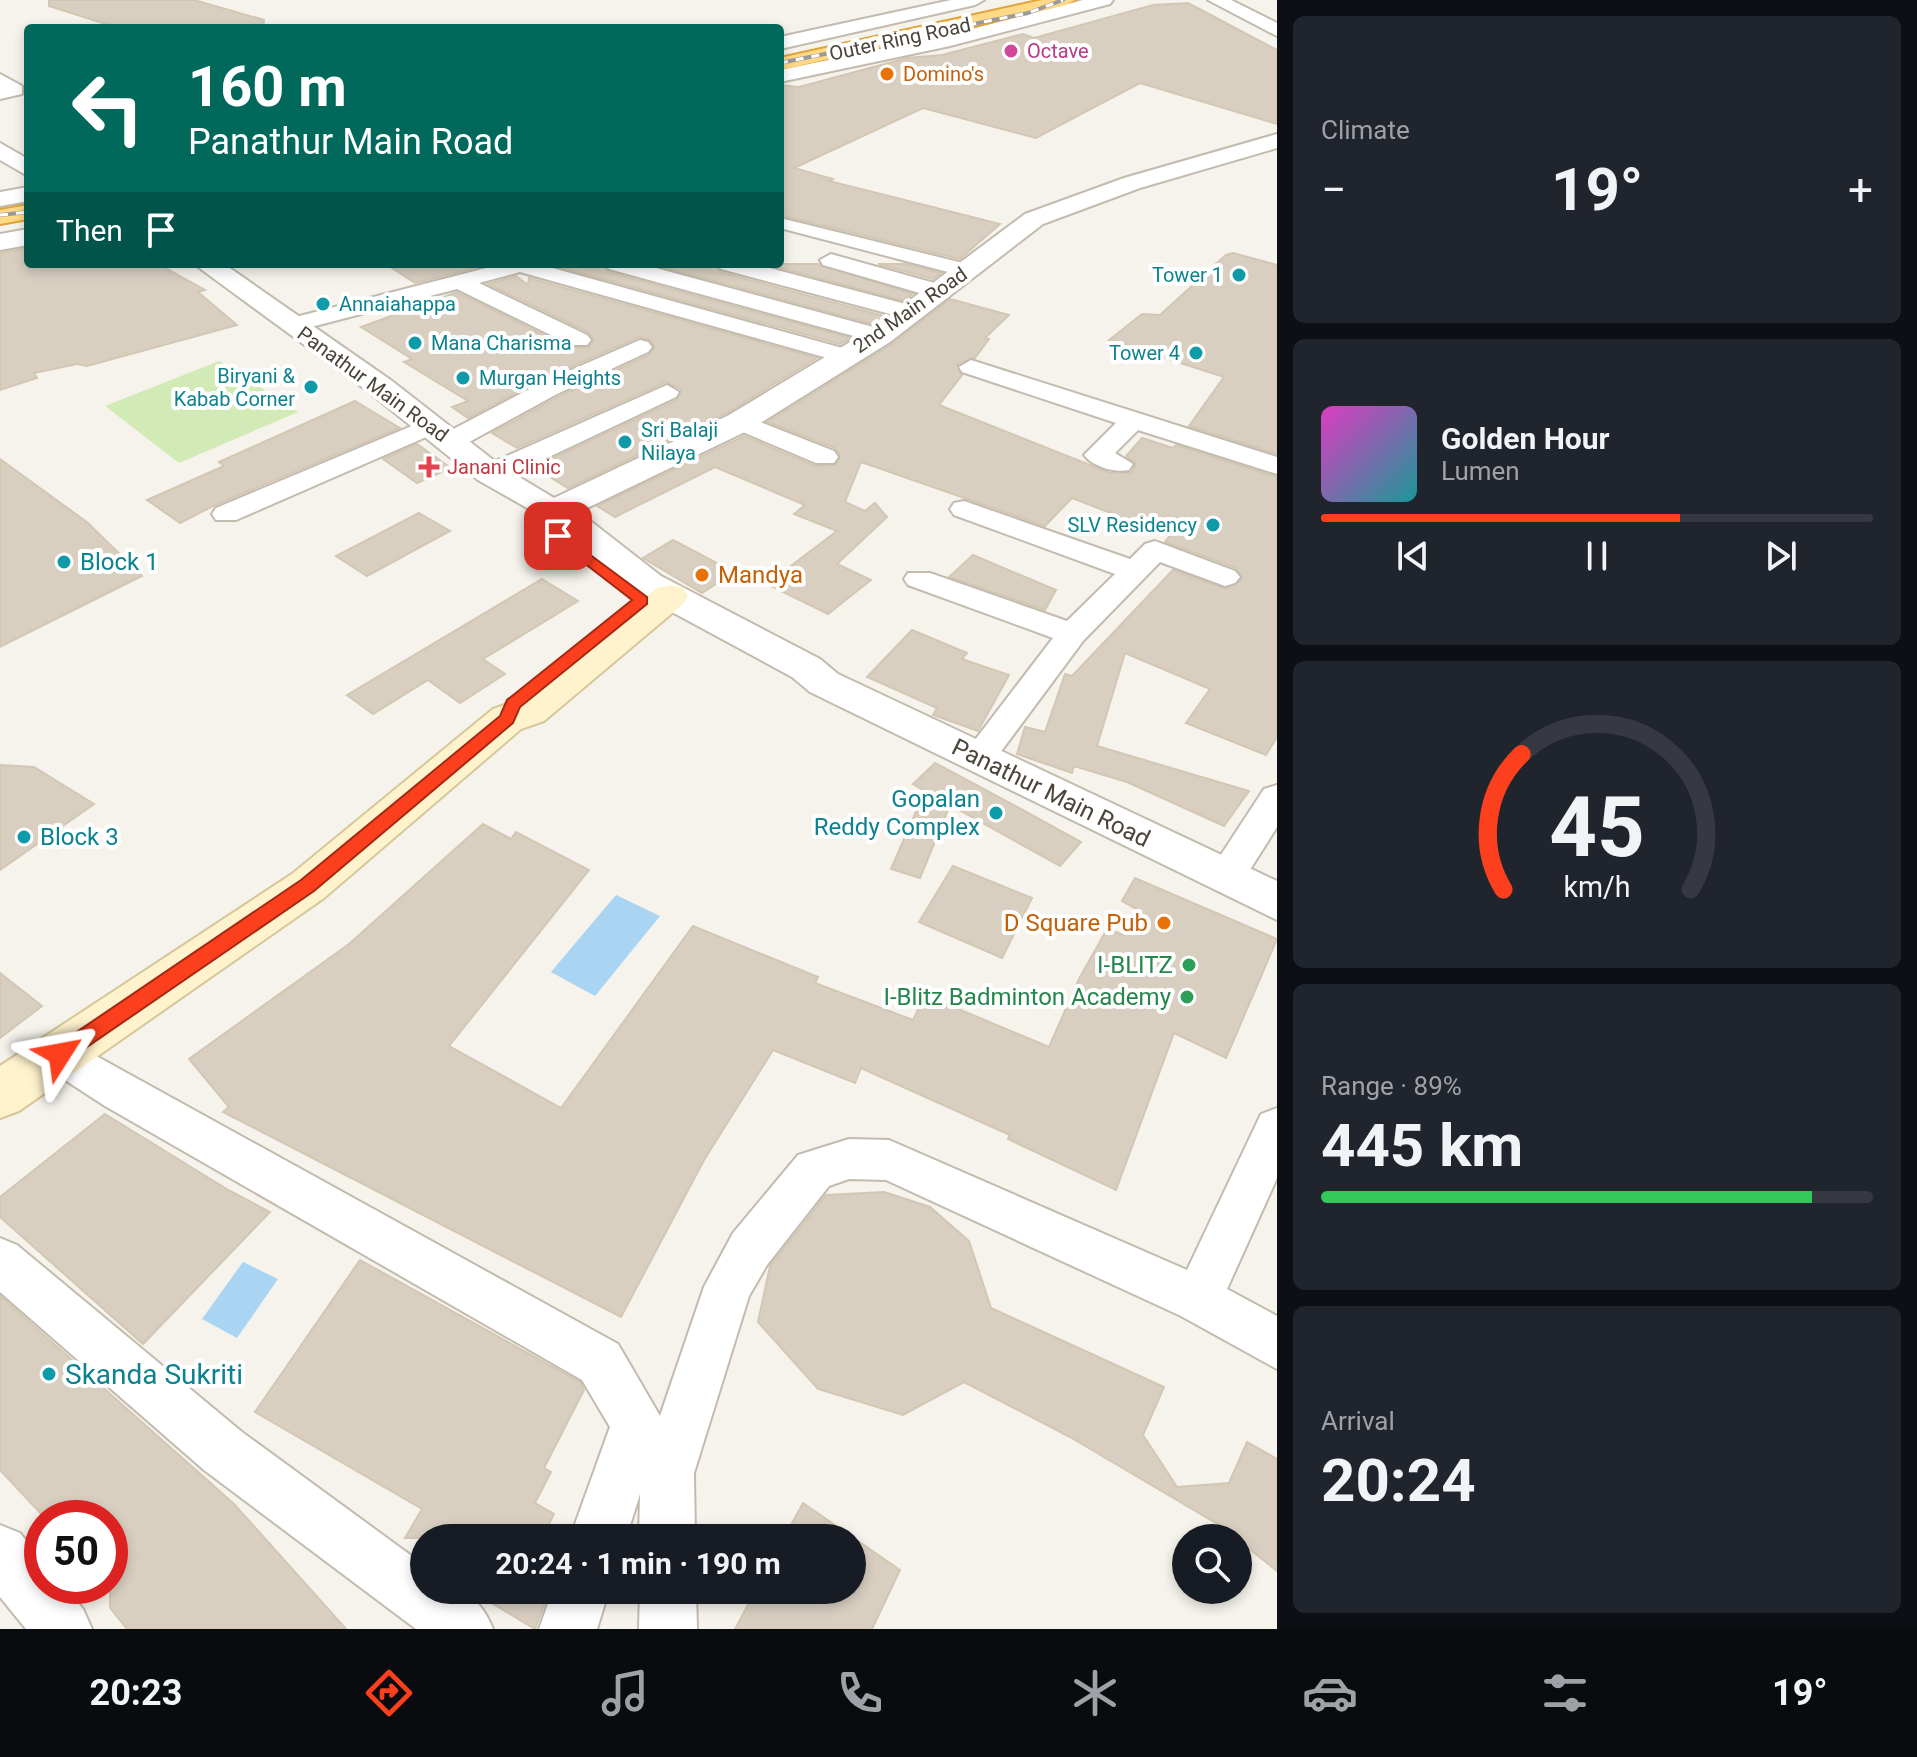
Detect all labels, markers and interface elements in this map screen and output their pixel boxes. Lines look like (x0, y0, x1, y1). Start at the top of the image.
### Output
street label: Outer Ring Road (827, 12, 973, 66)
place label: Octave (1027, 39, 1089, 63)
marker: Octave (1002, 42, 1020, 60)
text: 160 m (188, 54, 347, 120)
icon: left (56, 56, 160, 160)
place label: Domino's (903, 62, 984, 86)
marker: Domino's (878, 65, 896, 83)
text: Climate (1321, 115, 1410, 145)
text: Panathur Main Road (188, 121, 513, 163)
text: 19° (1551, 154, 1643, 225)
text: − (1321, 164, 1346, 216)
text: + (1848, 164, 1873, 216)
icon: arrive (139, 208, 183, 252)
text: Then (56, 213, 123, 248)
street label: 2nd Main Road (848, 262, 972, 358)
place label: Tower 1 (1152, 263, 1223, 287)
marker: Tower 1 (1230, 266, 1248, 284)
place label: Annaiahappa (339, 292, 456, 316)
marker: Annaiahappa (314, 295, 332, 313)
street label: Panathur Main Road (293, 321, 453, 447)
place label: Mana Charisma (431, 331, 572, 355)
marker: Mana Charisma (406, 334, 424, 352)
place label: Tower 4 (1109, 341, 1180, 365)
marker: Tower 4 (1187, 344, 1205, 362)
place label: Biryani & Kabab Corner (174, 364, 296, 411)
place label: Murgan Heights (479, 366, 621, 390)
marker: Murgan Heights (454, 369, 472, 387)
marker: Biryani & Kabab Corner (302, 378, 320, 396)
place label: Sri Balaji Nilaya (641, 418, 718, 465)
text: Golden Hour (1441, 421, 1610, 456)
marker: Sri Balaji Nilaya (616, 433, 634, 451)
place label: Janani Clinic (447, 455, 561, 479)
marker: Janani Clinic (418, 456, 440, 478)
text: Lumen (1441, 456, 1520, 486)
pin (524, 502, 592, 570)
place label: SLV Residency (1067, 513, 1198, 537)
icon: arrive (536, 514, 580, 558)
marker: SLV Residency (1204, 516, 1222, 534)
icon: previous (1391, 534, 1435, 578)
icon: pause (1575, 534, 1619, 578)
icon: next (1759, 534, 1803, 578)
place label: Block 1 (80, 548, 159, 576)
marker: Block 1 (55, 553, 73, 571)
place label: Mandya (718, 561, 803, 589)
marker: Mandya (693, 566, 711, 584)
street label: Panathur Main Road (947, 733, 1155, 853)
text: 45 (1549, 779, 1645, 876)
place label: Gopalan Reddy Complex (814, 785, 980, 841)
marker: Gopalan Reddy Complex (987, 804, 1005, 822)
place label: Block 3 (40, 823, 119, 851)
marker: Block 3 (15, 828, 33, 846)
text: km/h (1563, 871, 1631, 905)
place label: D Square Pub (1004, 909, 1148, 937)
marker: D Square Pub (1155, 914, 1173, 932)
place label: I-BLITZ (1097, 951, 1173, 979)
marker: I-BLITZ (1180, 956, 1198, 974)
place label: I-Blitz Badminton Academy (883, 983, 1172, 1011)
marker: I-Blitz Badminton Academy (1178, 988, 1196, 1006)
position arrow (18, 1012, 102, 1096)
text: Range · 89% (1321, 1071, 1462, 1101)
text: 445 km (1321, 1110, 1523, 1181)
place label: Skanda Sukriti (65, 1358, 243, 1391)
marker: Skanda Sukriti (40, 1365, 58, 1383)
text: Arrival (1321, 1406, 1395, 1436)
text: 20:24 (1321, 1445, 1476, 1516)
speed limit sign: 50 (24, 1500, 128, 1604)
map controls (1172, 1524, 1252, 1604)
button: search (1172, 1524, 1252, 1604)
text: 20:24 · 1 min · 190 m (495, 1546, 781, 1581)
icon: directions (361, 1665, 417, 1721)
icon: music (597, 1665, 653, 1721)
icon: phone (832, 1665, 888, 1721)
icon: climate (1067, 1665, 1123, 1721)
icon: car (1302, 1665, 1358, 1721)
icon: filters (1537, 1665, 1593, 1721)
text: 20:23 (90, 1672, 182, 1714)
text: 19° (1772, 1672, 1827, 1714)

